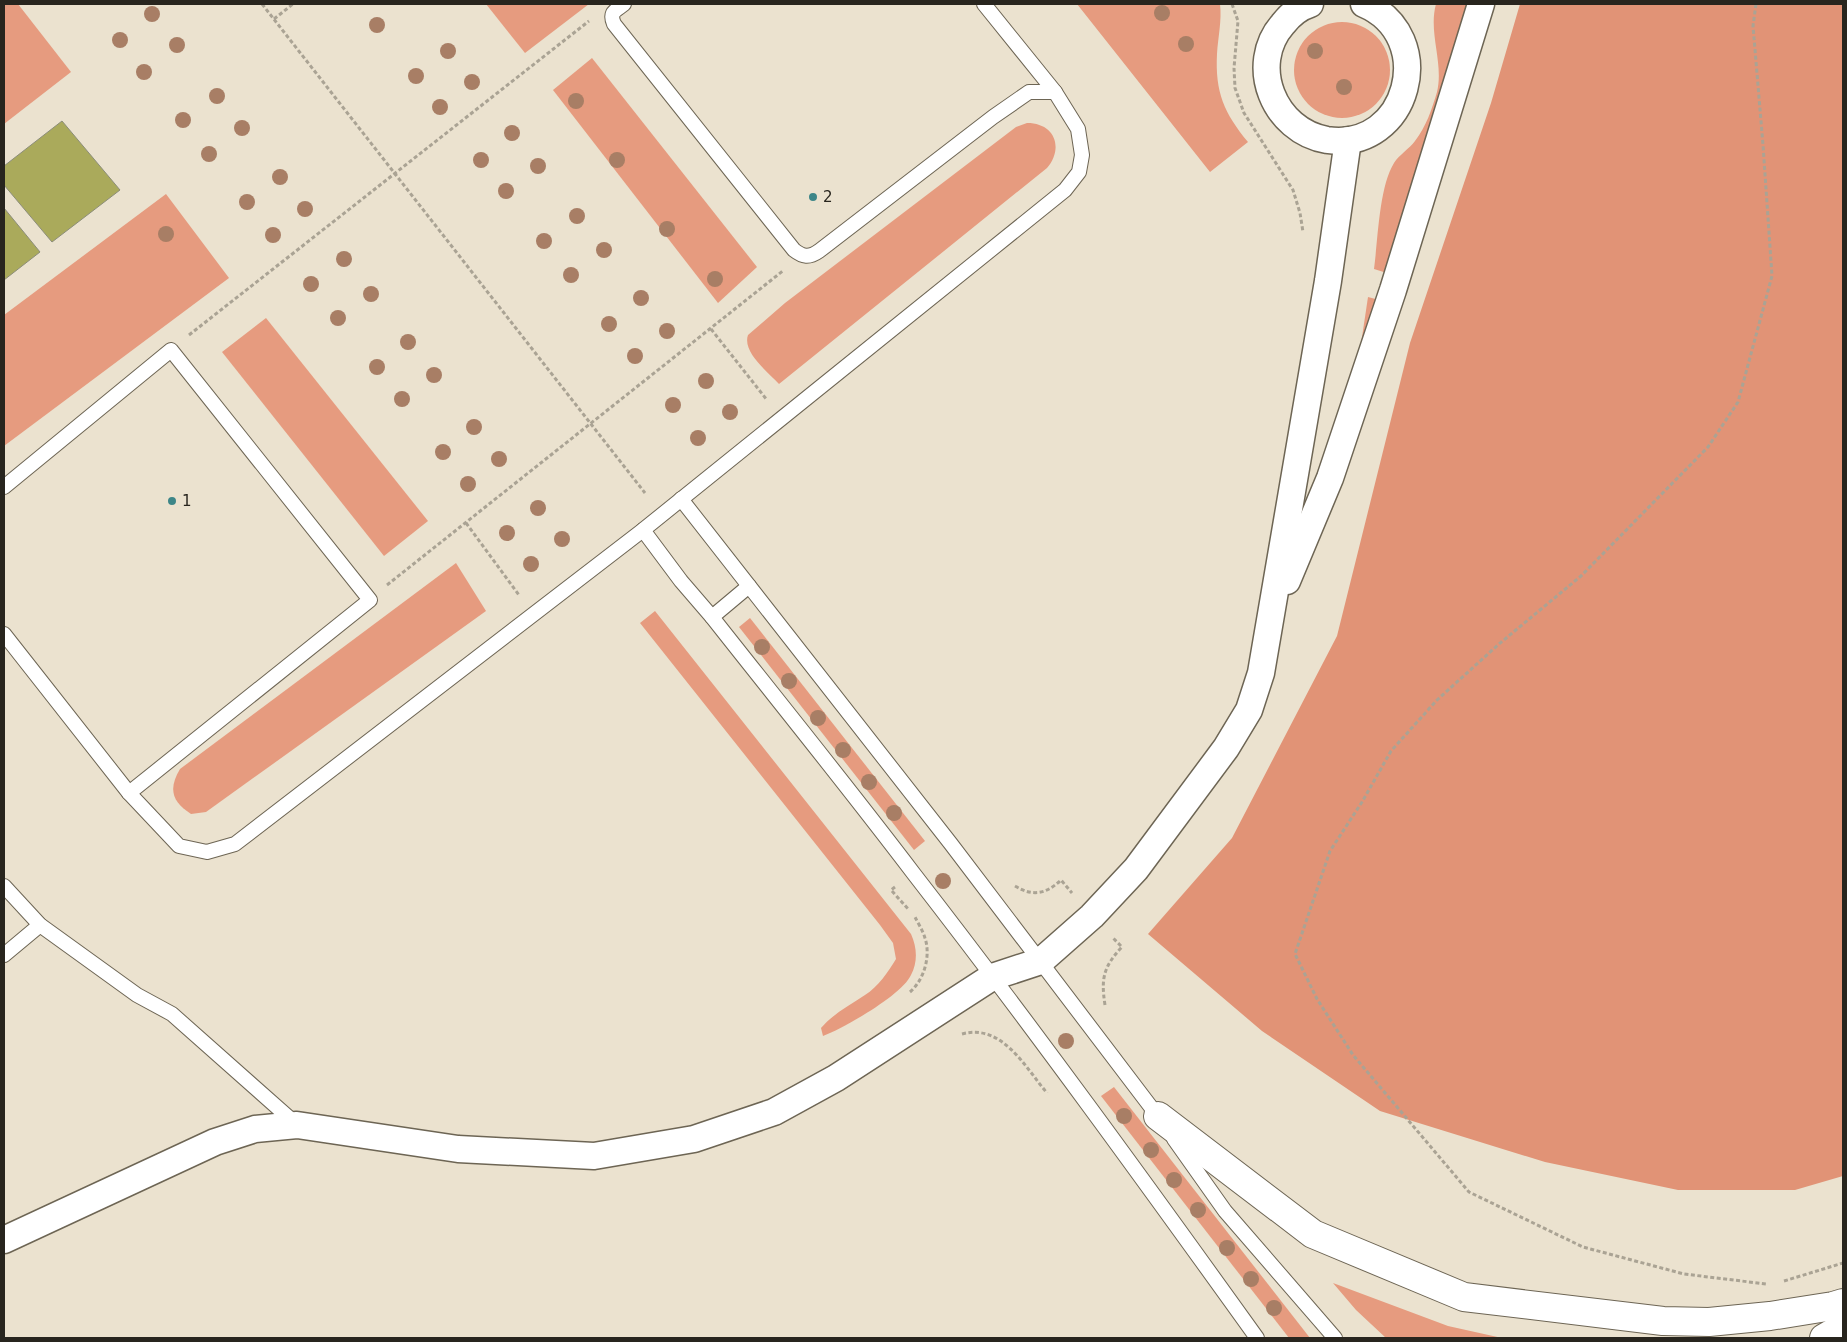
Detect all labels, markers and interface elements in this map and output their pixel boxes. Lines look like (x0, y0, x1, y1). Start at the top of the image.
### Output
place label: 2 (823, 188, 833, 206)
marker: 2 (807, 191, 819, 203)
place label: 1 (182, 492, 192, 510)
marker: 1 (166, 495, 178, 507)

